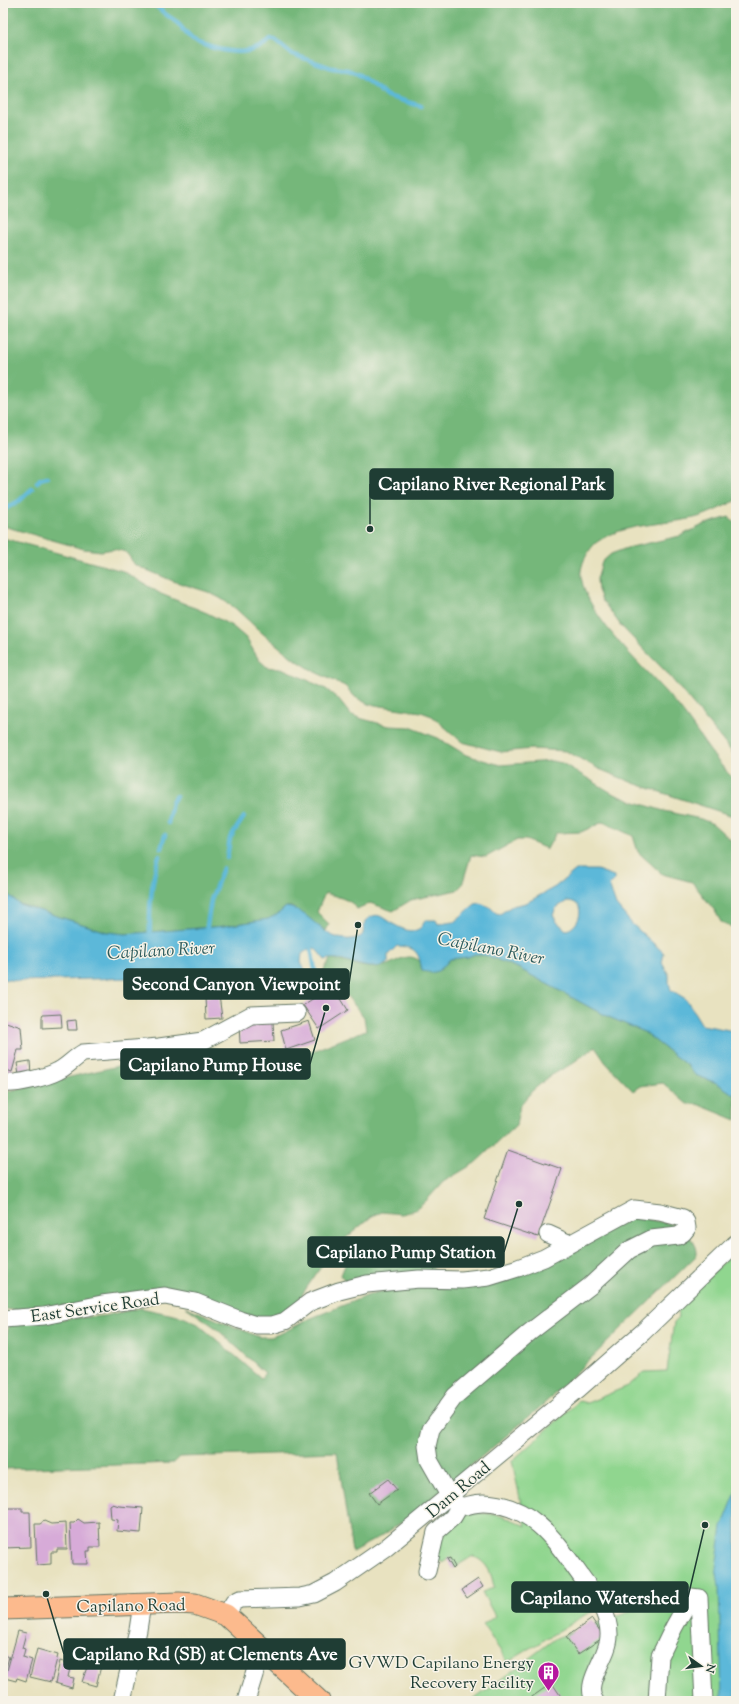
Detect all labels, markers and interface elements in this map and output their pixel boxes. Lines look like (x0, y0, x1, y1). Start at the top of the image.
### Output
callout: Capilano River Regional Park (370, 469, 613, 499)
text: Capilano River Regional Park (378, 473, 606, 499)
water label: Capilano River (435, 927, 547, 973)
water label: Capilano River (106, 936, 217, 968)
callout: Second Canyon Viewpoint (124, 969, 349, 999)
text: Second Canyon Viewpoint (132, 973, 341, 999)
callout: Capilano Pump House (121, 1049, 310, 1079)
text: Capilano Pump House (128, 1054, 302, 1080)
callout: Capilano Pump Station (308, 1237, 504, 1267)
text: Capilano Pump Station (316, 1241, 497, 1267)
street label: East Service Road (29, 1288, 162, 1330)
street label: Dam Road (422, 1456, 497, 1525)
callout: Capilano Watershed (512, 1582, 688, 1612)
text: Capilano Watershed (520, 1587, 680, 1613)
street label: Capilano Road (76, 1594, 186, 1620)
callout: Capilano Rd (SB) at Clements Ave (64, 1639, 345, 1669)
text: Capilano Rd (SB) at Clements Ave (72, 1643, 338, 1669)
north arrow (681, 1646, 721, 1686)
place label: GVWD Capilano Energy Recovery Facility (348, 1652, 535, 1696)
building icon: GVWD Capilano Energy Recovery Facility (536, 1659, 562, 1692)
text: N (701, 1661, 719, 1675)

